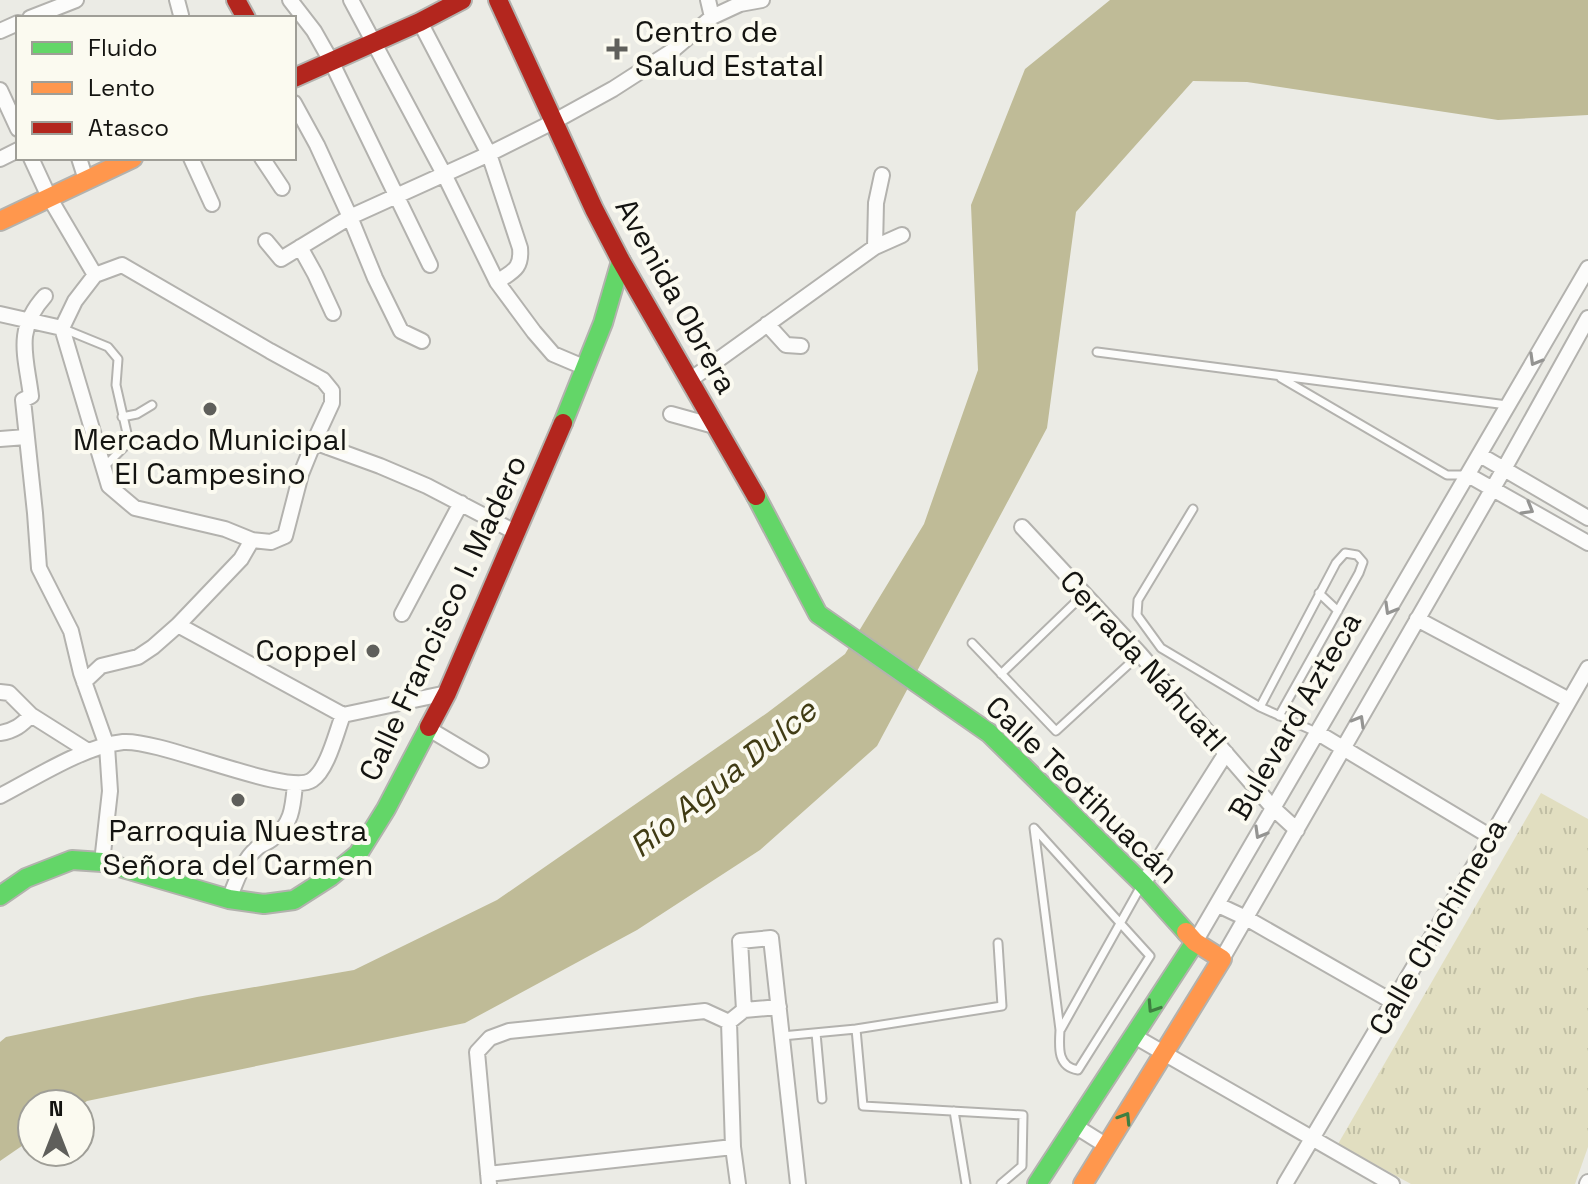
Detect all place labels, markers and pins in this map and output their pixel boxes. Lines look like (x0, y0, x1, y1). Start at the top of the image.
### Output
place label: Centro de Salud Estatal (635, 12, 824, 85)
marker: Centro de Salud Estatal (606, 38, 628, 60)
marker: Mercado Municipal El Campesino (201, 400, 219, 418)
place label: Mercado Municipal El Campesino (73, 420, 347, 493)
place label: Coppel (255, 631, 357, 670)
marker: Coppel (364, 642, 382, 660)
marker: Parroquia Nuestra Señora del Carmen (229, 791, 247, 809)
place label: Parroquia Nuestra Señora del Carmen (103, 811, 373, 884)

